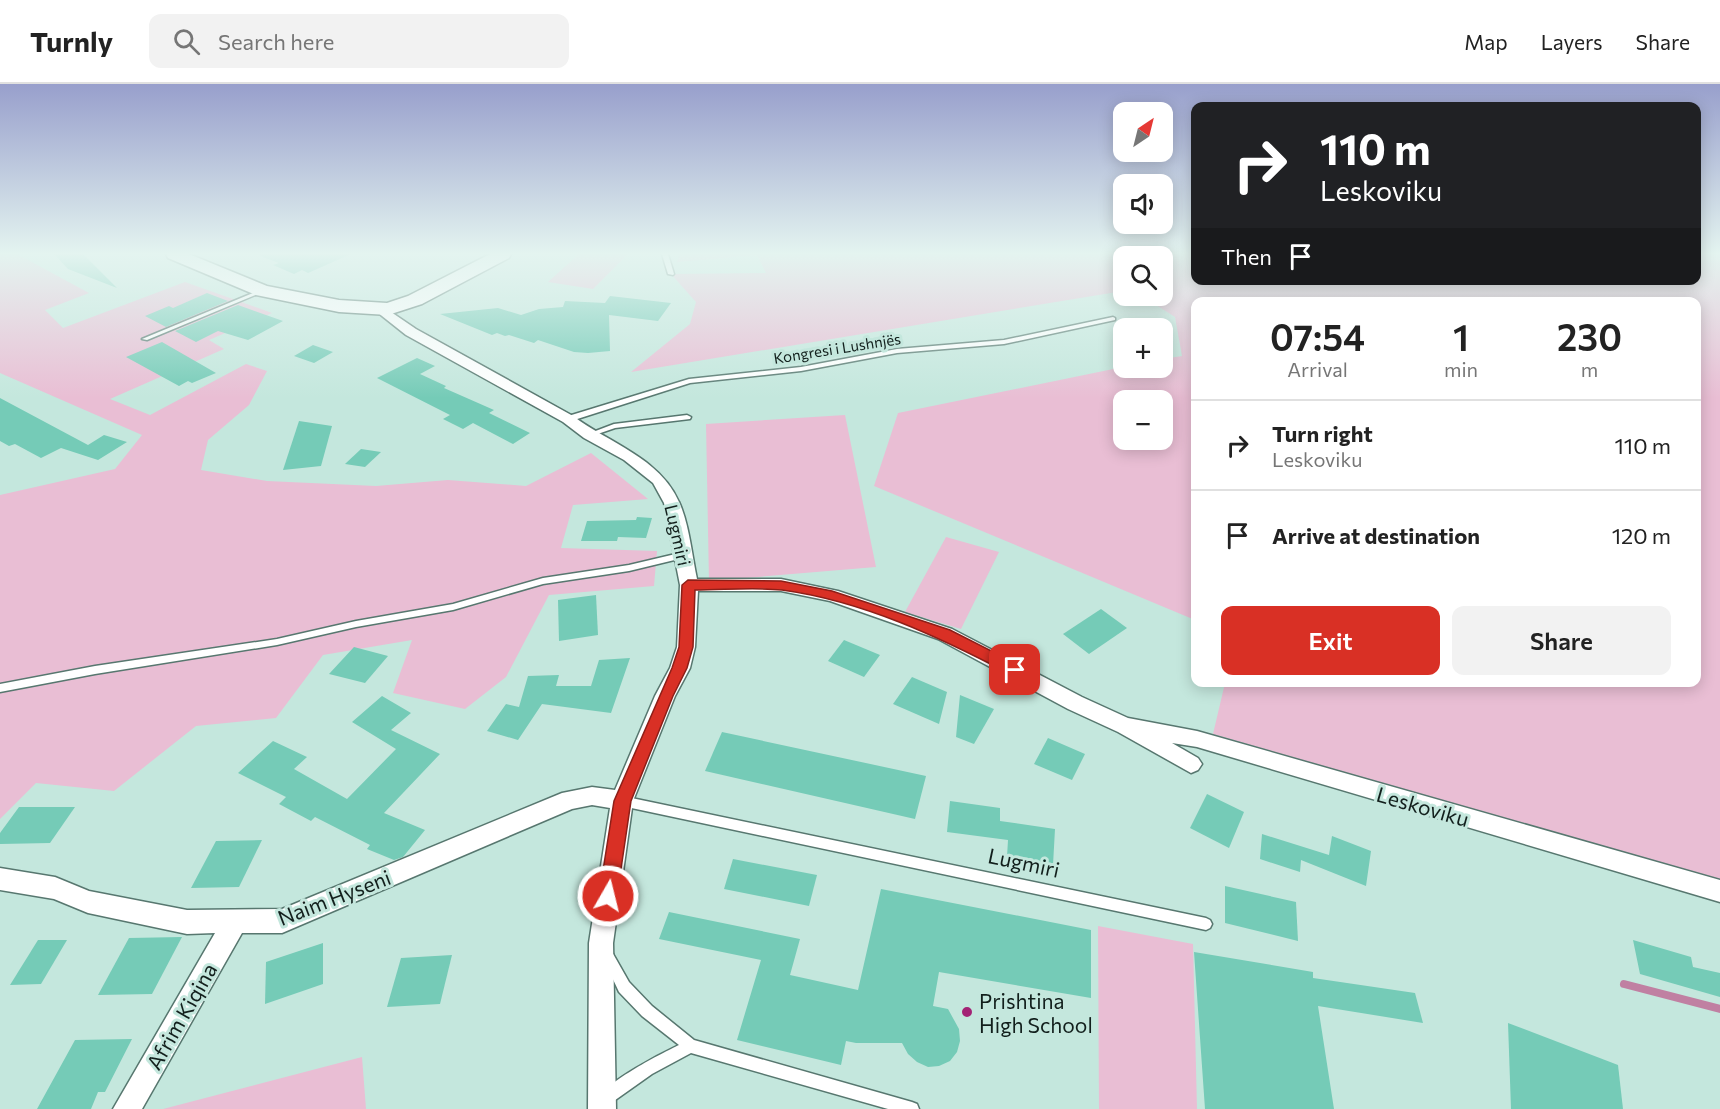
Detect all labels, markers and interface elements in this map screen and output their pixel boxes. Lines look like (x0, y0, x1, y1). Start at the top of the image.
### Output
search box (149, 14, 569, 68)
text: Turnly (30, 24, 113, 58)
icon: search (170, 25, 203, 58)
text: Search here (218, 28, 334, 55)
text: Map (1464, 29, 1508, 54)
text: Layers (1541, 29, 1603, 54)
text: Share (1636, 29, 1690, 54)
north arrow (1113, 102, 1173, 162)
map controls (1113, 102, 1173, 450)
text: 110 m (1320, 122, 1431, 174)
icon: right (1221, 126, 1299, 204)
button: sound (1113, 174, 1173, 234)
text: Leskoviku (1320, 174, 1442, 207)
icon: arrive (1284, 240, 1317, 273)
text: Then (1221, 243, 1272, 270)
button: search (1113, 246, 1173, 306)
text: 07:54 (1270, 314, 1365, 358)
text: 1 (1453, 314, 1469, 358)
text: 230 (1557, 314, 1622, 358)
button: + (1113, 318, 1173, 378)
street label: Kongresi i Lushnjës (772, 329, 902, 367)
text: Arrival (1287, 357, 1348, 381)
text: min (1444, 357, 1478, 381)
text: m (1581, 357, 1598, 381)
button: − (1113, 390, 1173, 450)
text: Turn right (1272, 420, 1373, 447)
icon: right (1221, 429, 1254, 462)
text: 110 m (1614, 432, 1671, 459)
text: Leskoviku (1272, 447, 1363, 471)
street label: Lugmiri (660, 502, 696, 568)
icon: arrive (1221, 519, 1254, 552)
text: Arrive at destination (1272, 522, 1480, 549)
text: 120 m (1612, 522, 1671, 549)
button: Exit (1221, 606, 1440, 675)
button: Share (1452, 606, 1671, 675)
pin (989, 644, 1040, 695)
icon: arrive (998, 653, 1031, 686)
street label: Leskoviku (1374, 781, 1472, 831)
street label: Lugmiri (986, 842, 1062, 882)
street label: Naim Hyseni (274, 864, 394, 930)
position arrow (576, 864, 640, 928)
street label: Afrim Kiqina (141, 958, 221, 1074)
place label: Prishtina High School (979, 988, 1093, 1037)
marker: Prishtina High School (960, 1005, 974, 1019)

